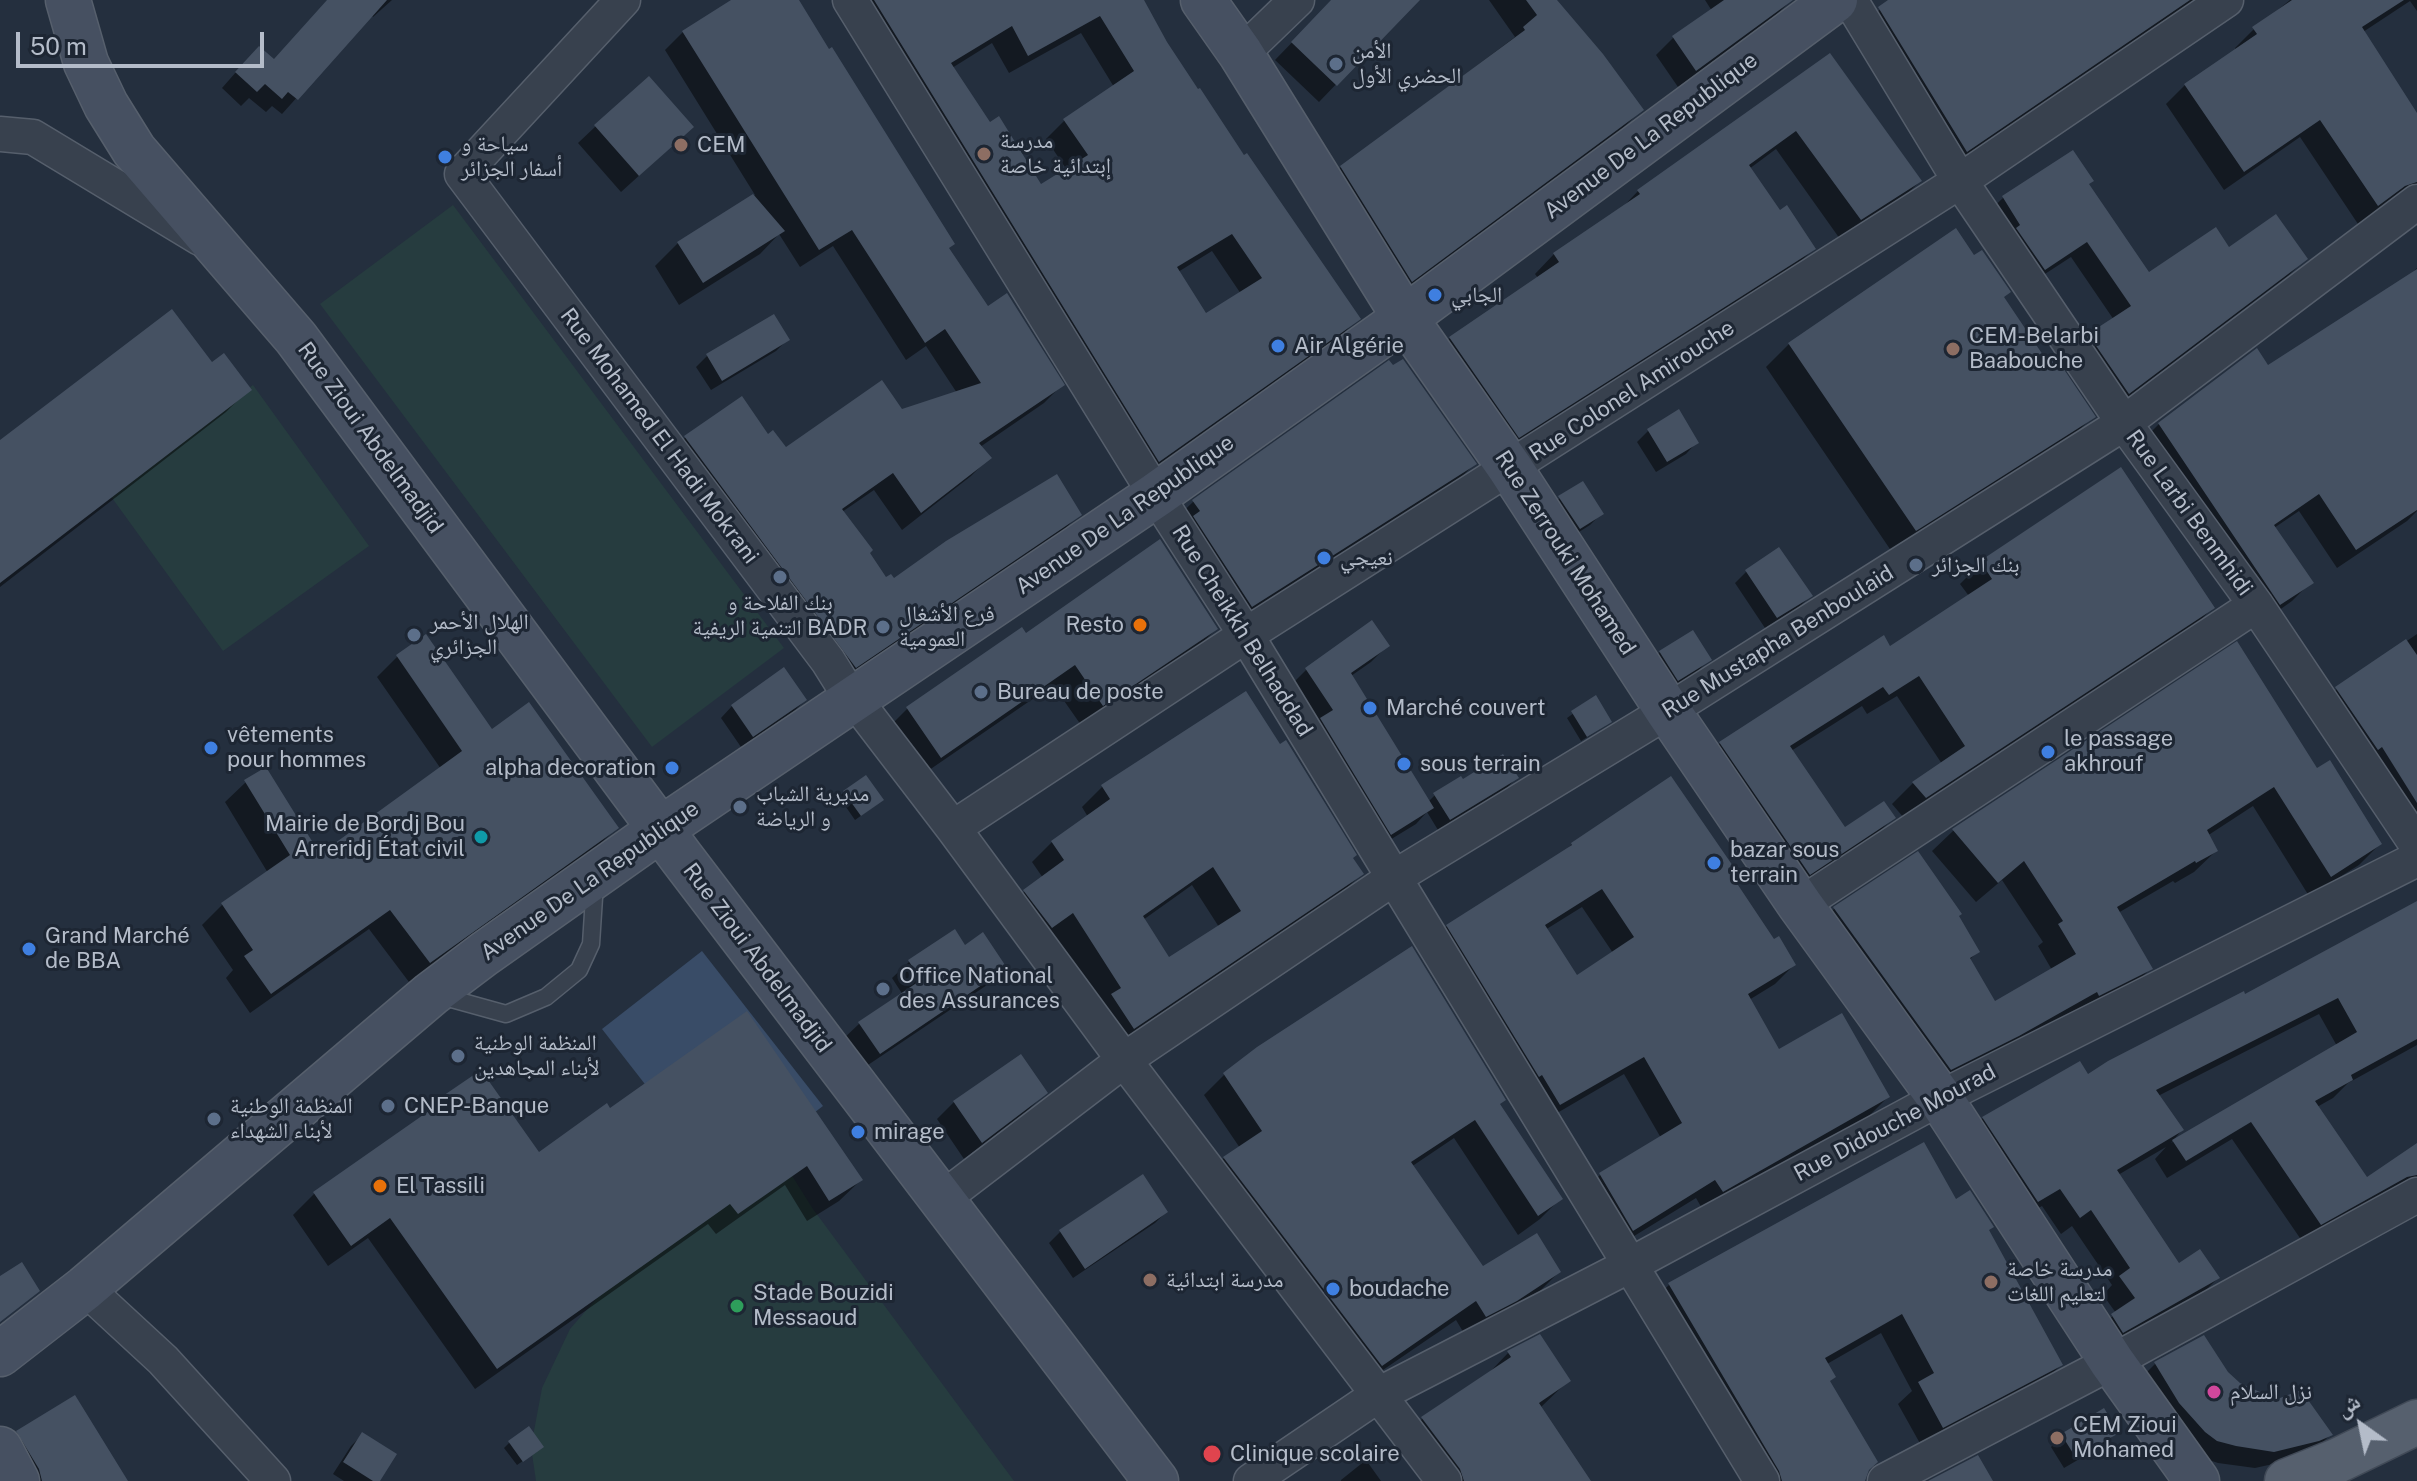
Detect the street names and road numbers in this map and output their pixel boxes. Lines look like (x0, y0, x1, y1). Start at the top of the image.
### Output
street label: Avenue De La Republique (1539, 47, 1763, 225)
street label: Rue Mohamed El Hadi Mokrani (554, 303, 764, 569)
street label: Rue Colonel Amirouche (1524, 315, 1740, 467)
street label: Rue Zioui Abdelmadjid (292, 337, 448, 539)
street label: Rue Larbi Benmhidi (2120, 425, 2258, 601)
street label: Avenue De La Republique (1011, 430, 1239, 600)
street label: Rue Zerrouki Mohamed (1489, 446, 1641, 660)
street label: Rue Cheikkh Belhaddad (1166, 521, 1318, 741)
street label: Rue Mustapha Benboulaid (1657, 560, 1899, 724)
street label: Avenue De La Republique (476, 796, 704, 966)
street label: Rue Zioui Abdelmadjid (677, 858, 837, 1058)
street label: Rue Didouche Mourad (1790, 1059, 2000, 1187)

